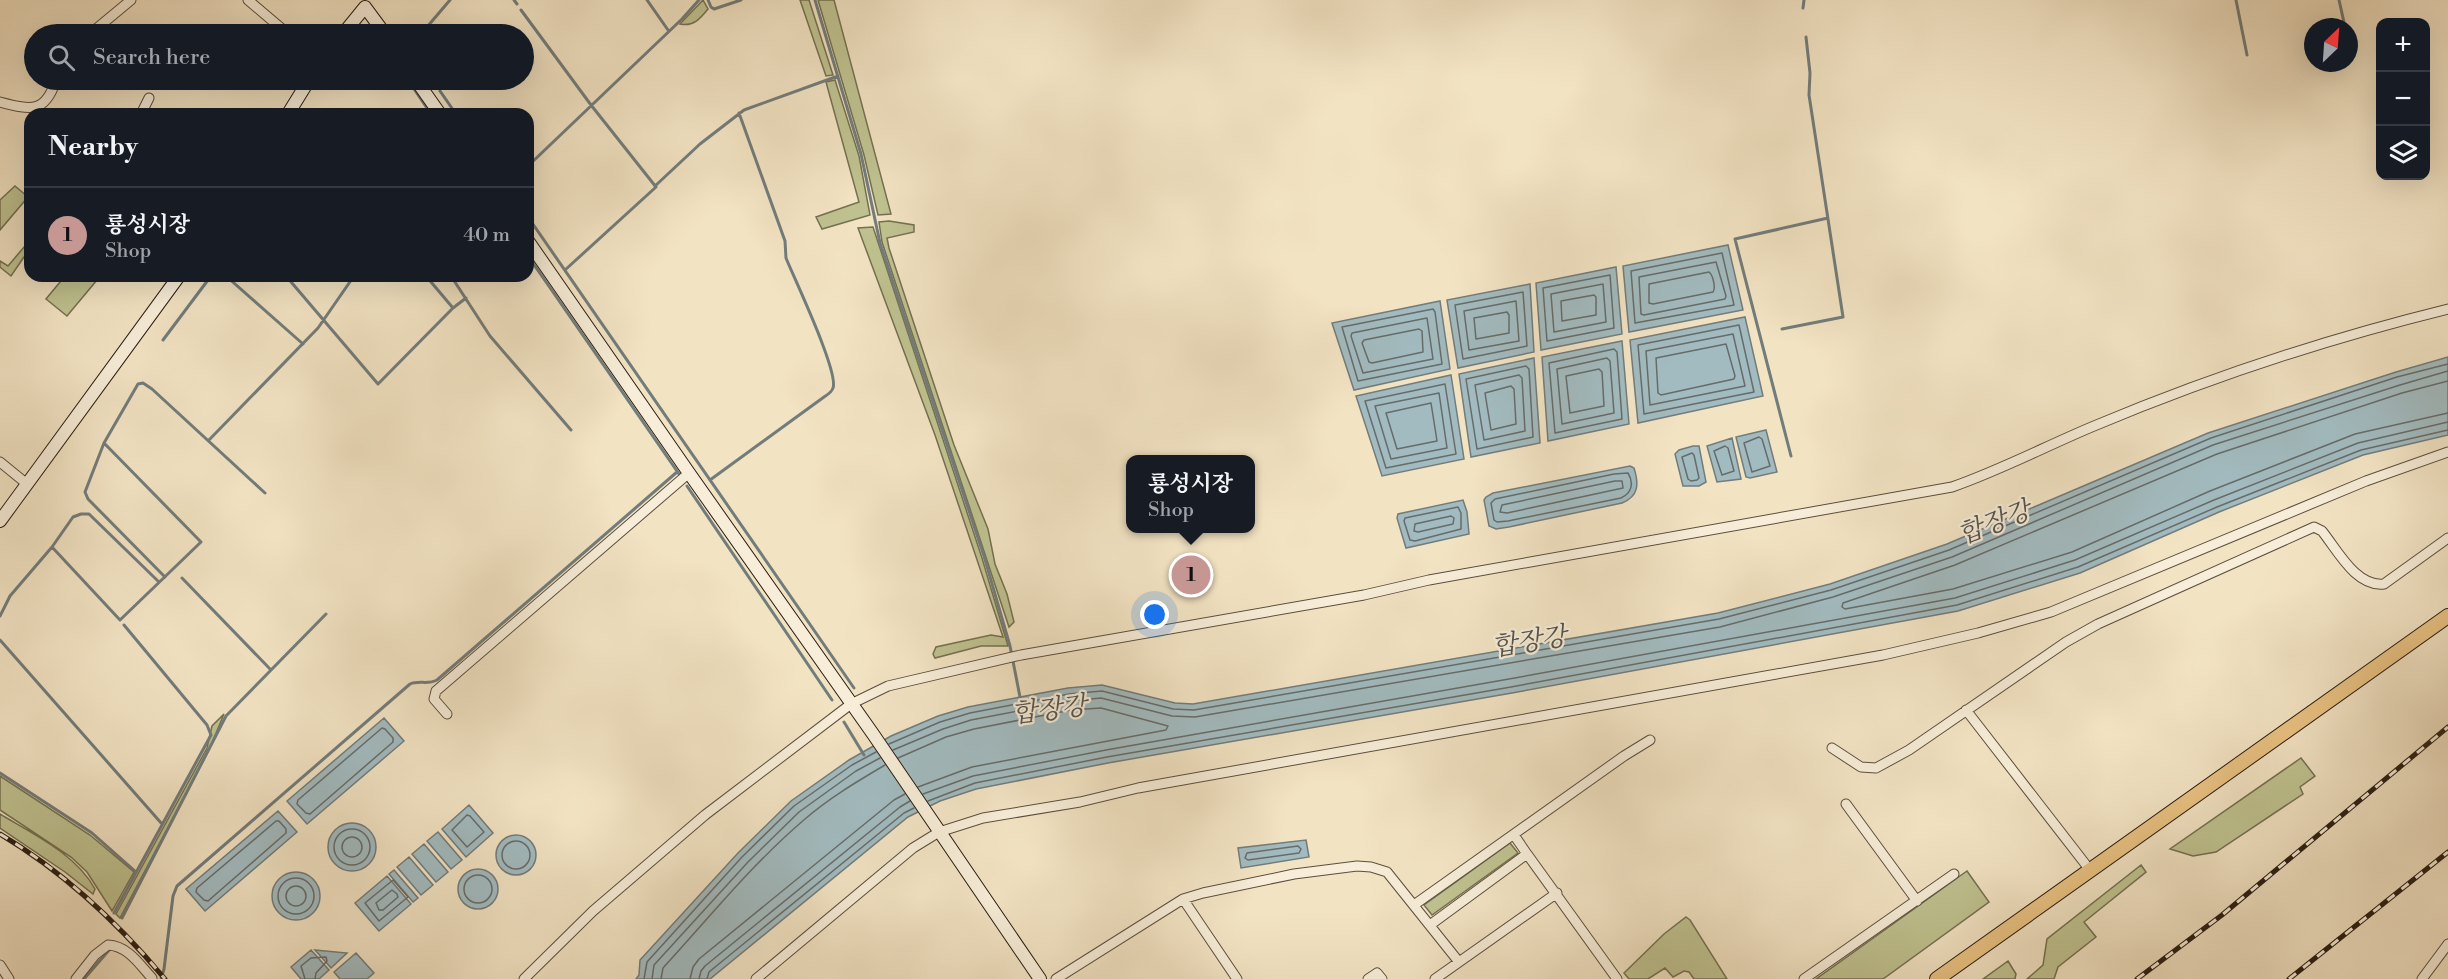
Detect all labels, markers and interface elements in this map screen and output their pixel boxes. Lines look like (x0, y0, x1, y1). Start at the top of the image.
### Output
north arrow (2304, 18, 2358, 72)
map controls (2376, 18, 2430, 180)
button: + (2376, 18, 2430, 72)
search box (24, 24, 534, 90)
icon: search (45, 41, 78, 74)
text: Search here (93, 44, 210, 71)
button: − (2376, 72, 2430, 126)
button: layers (2376, 126, 2430, 180)
text: Nearby (48, 131, 138, 163)
text: 룡성시장 (105, 212, 190, 239)
text: 1 (63, 223, 72, 248)
text: 40 m (463, 223, 510, 248)
text: Shop (105, 239, 151, 264)
popup (1126, 455, 1255, 533)
text: 룡성시장 (1148, 471, 1233, 498)
water label: 합장강 (1953, 493, 2039, 551)
text: Shop (1148, 498, 1194, 523)
pin: 1 (1172, 552, 1210, 598)
your location (1140, 600, 1169, 629)
water label: 합장강 (1489, 620, 1573, 664)
water label: 합장강 (1010, 689, 1092, 730)

